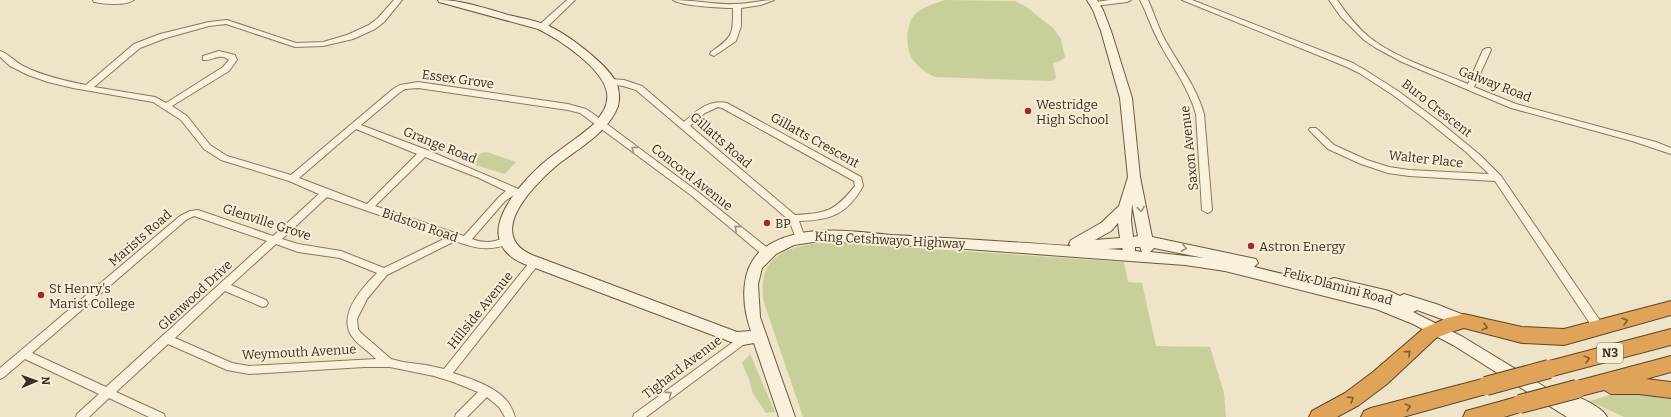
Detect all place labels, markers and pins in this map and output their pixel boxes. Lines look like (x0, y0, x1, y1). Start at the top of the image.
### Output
place label: Westridge High School (1036, 97, 1109, 127)
marker: Westridge High School (1023, 106, 1033, 116)
place label: BP (775, 216, 791, 231)
marker: BP (762, 218, 772, 228)
place label: Astron Energy (1259, 239, 1346, 254)
marker: Astron Energy (1246, 241, 1256, 251)
place label: St Henry's Marist College (49, 281, 135, 311)
marker: St Henry's Marist College (36, 290, 46, 300)

